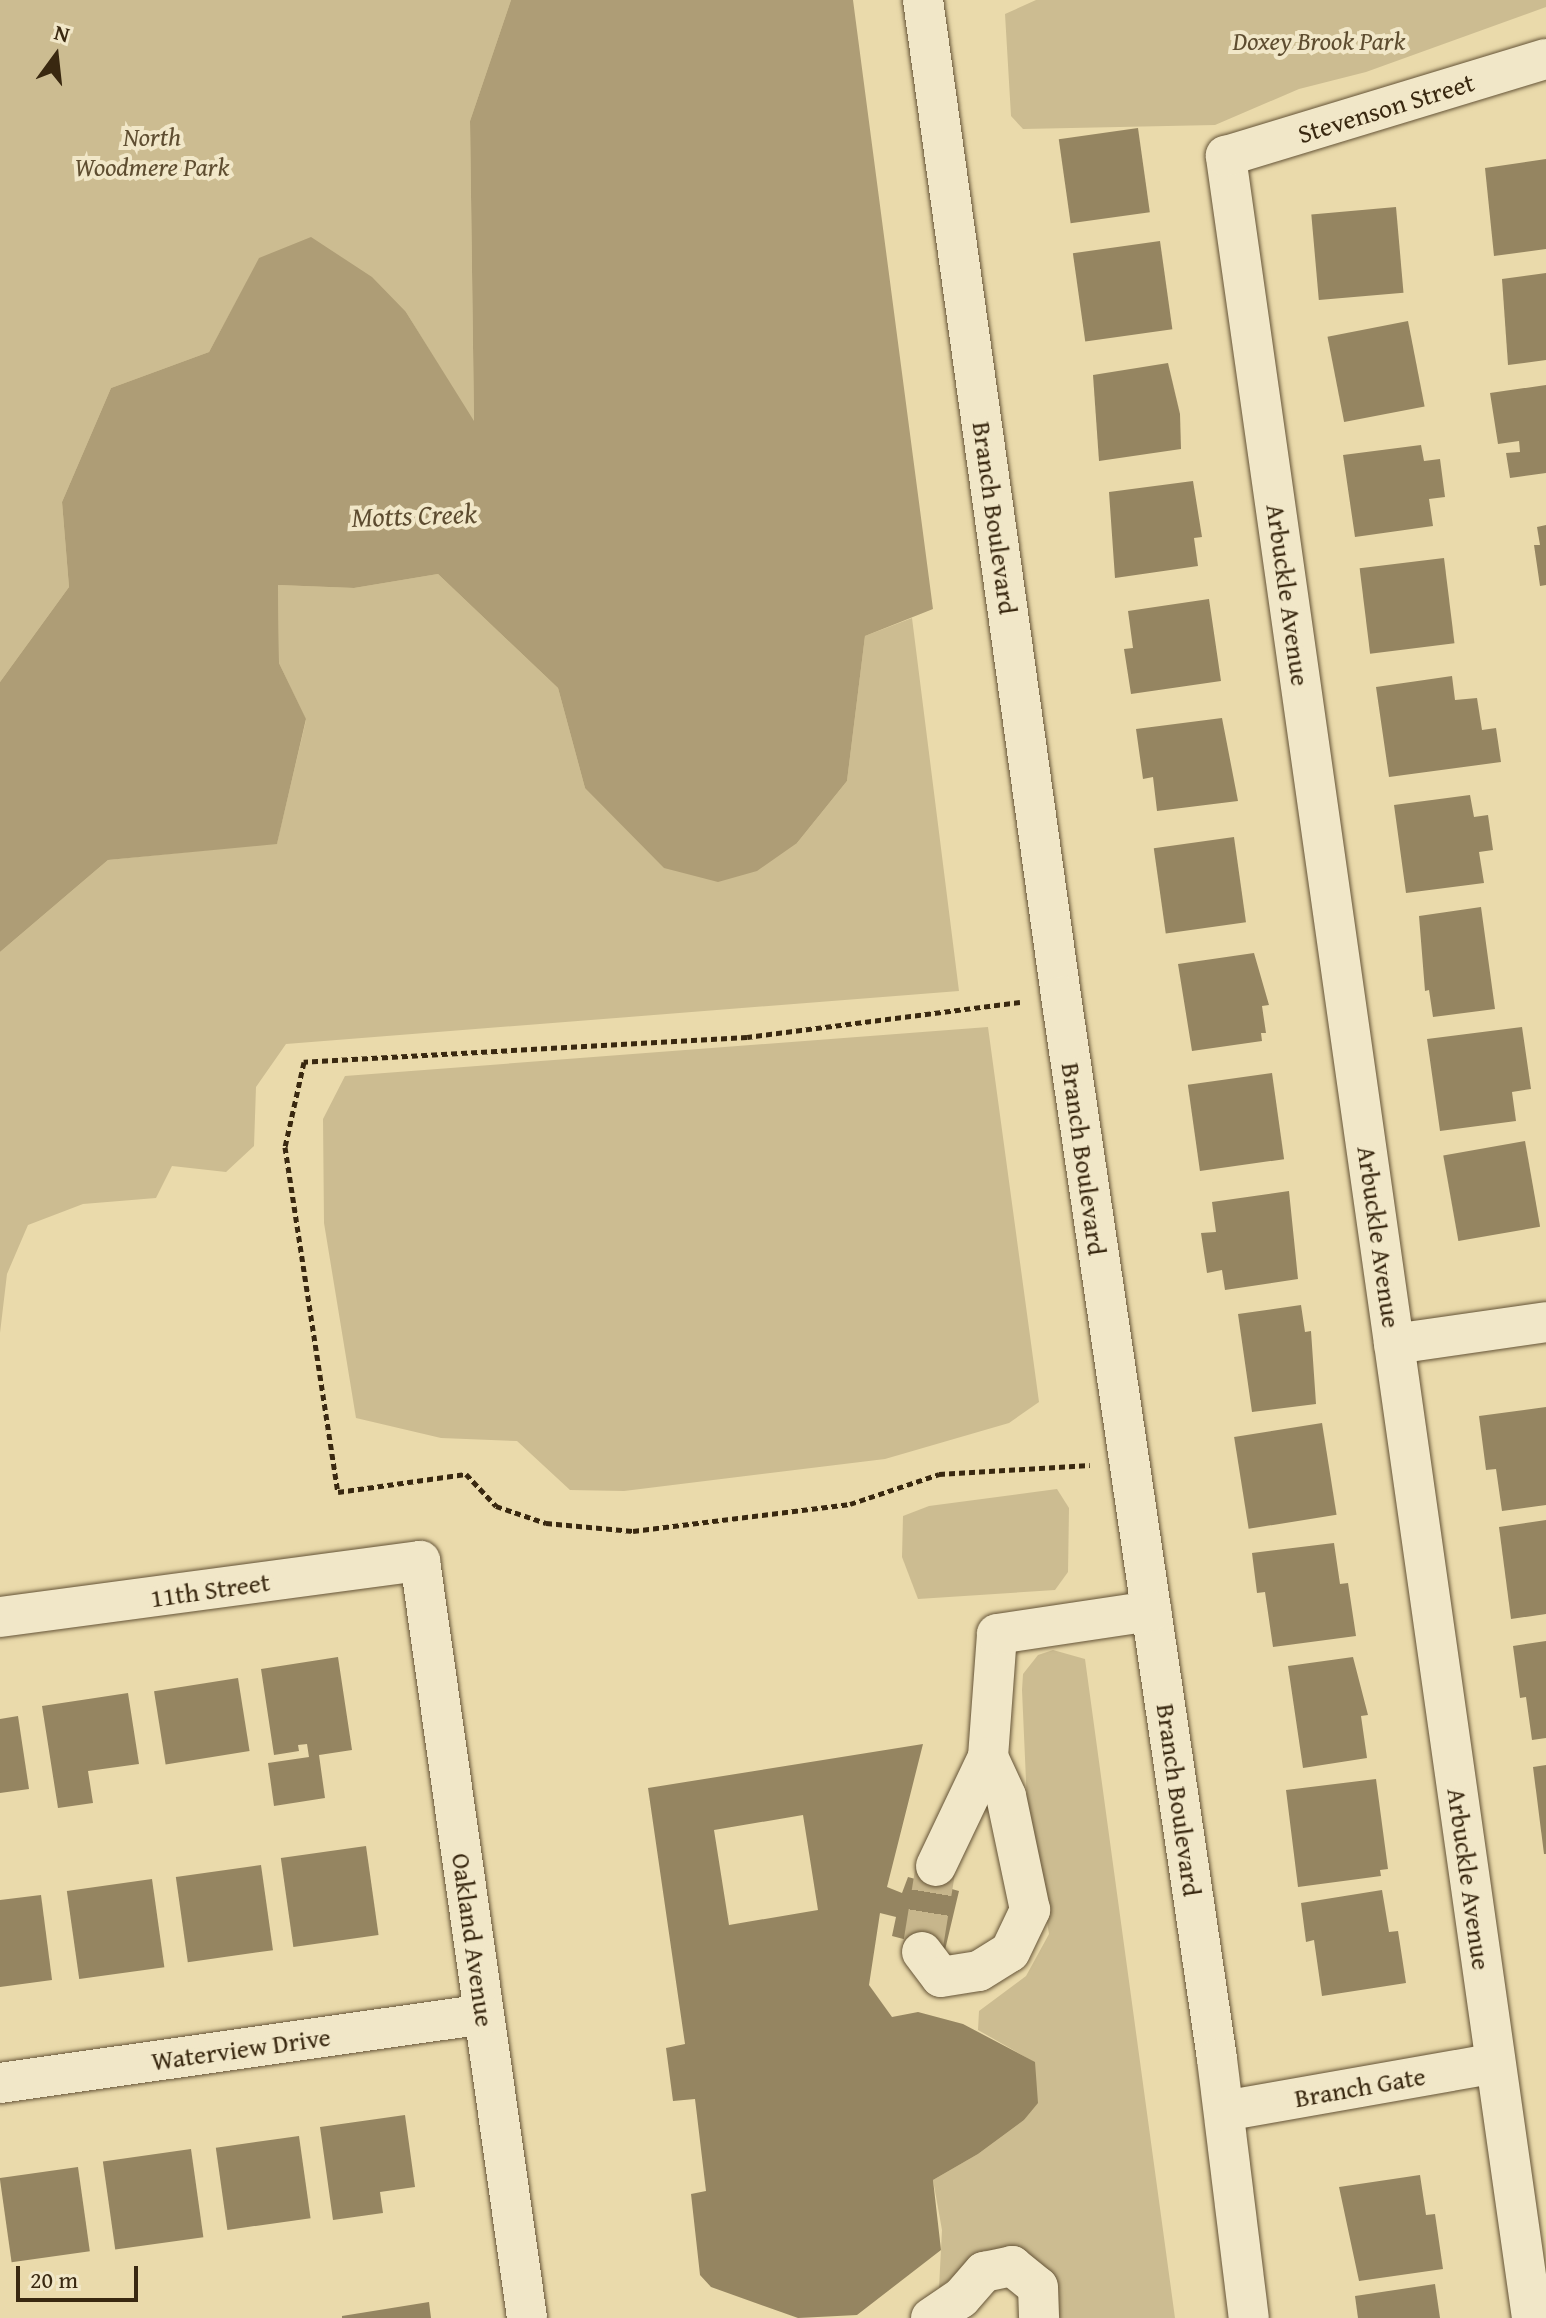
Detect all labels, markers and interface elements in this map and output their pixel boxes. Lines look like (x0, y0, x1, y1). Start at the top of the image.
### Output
text: N (51, 15, 73, 50)
north arrow (16, 16, 96, 96)
park label: Doxey Brook Park (1233, 25, 1405, 57)
street label: Stevenson Street (1294, 66, 1478, 150)
park label: North Woodmere Park (75, 121, 229, 182)
street label: Branch Boulevard (966, 420, 1024, 616)
water label: Motts Creek (351, 496, 477, 534)
street label: Arbuckle Avenue (1260, 502, 1316, 688)
street label: Branch Boulevard (1055, 1061, 1113, 1257)
street label: Arbuckle Avenue (1351, 1144, 1407, 1330)
street label: 11th Street (148, 1566, 272, 1614)
street label: Branch Boulevard (1150, 1702, 1208, 1898)
street label: Arbuckle Avenue (1441, 1786, 1497, 1972)
street label: Oakland Avenue (445, 1851, 501, 2029)
street label: Waterview Drive (149, 2021, 333, 2077)
street label: Branch Gate (1292, 2060, 1428, 2114)
scale bar (20, 2250, 142, 2300)
text: 20 m (30, 2262, 78, 2297)

